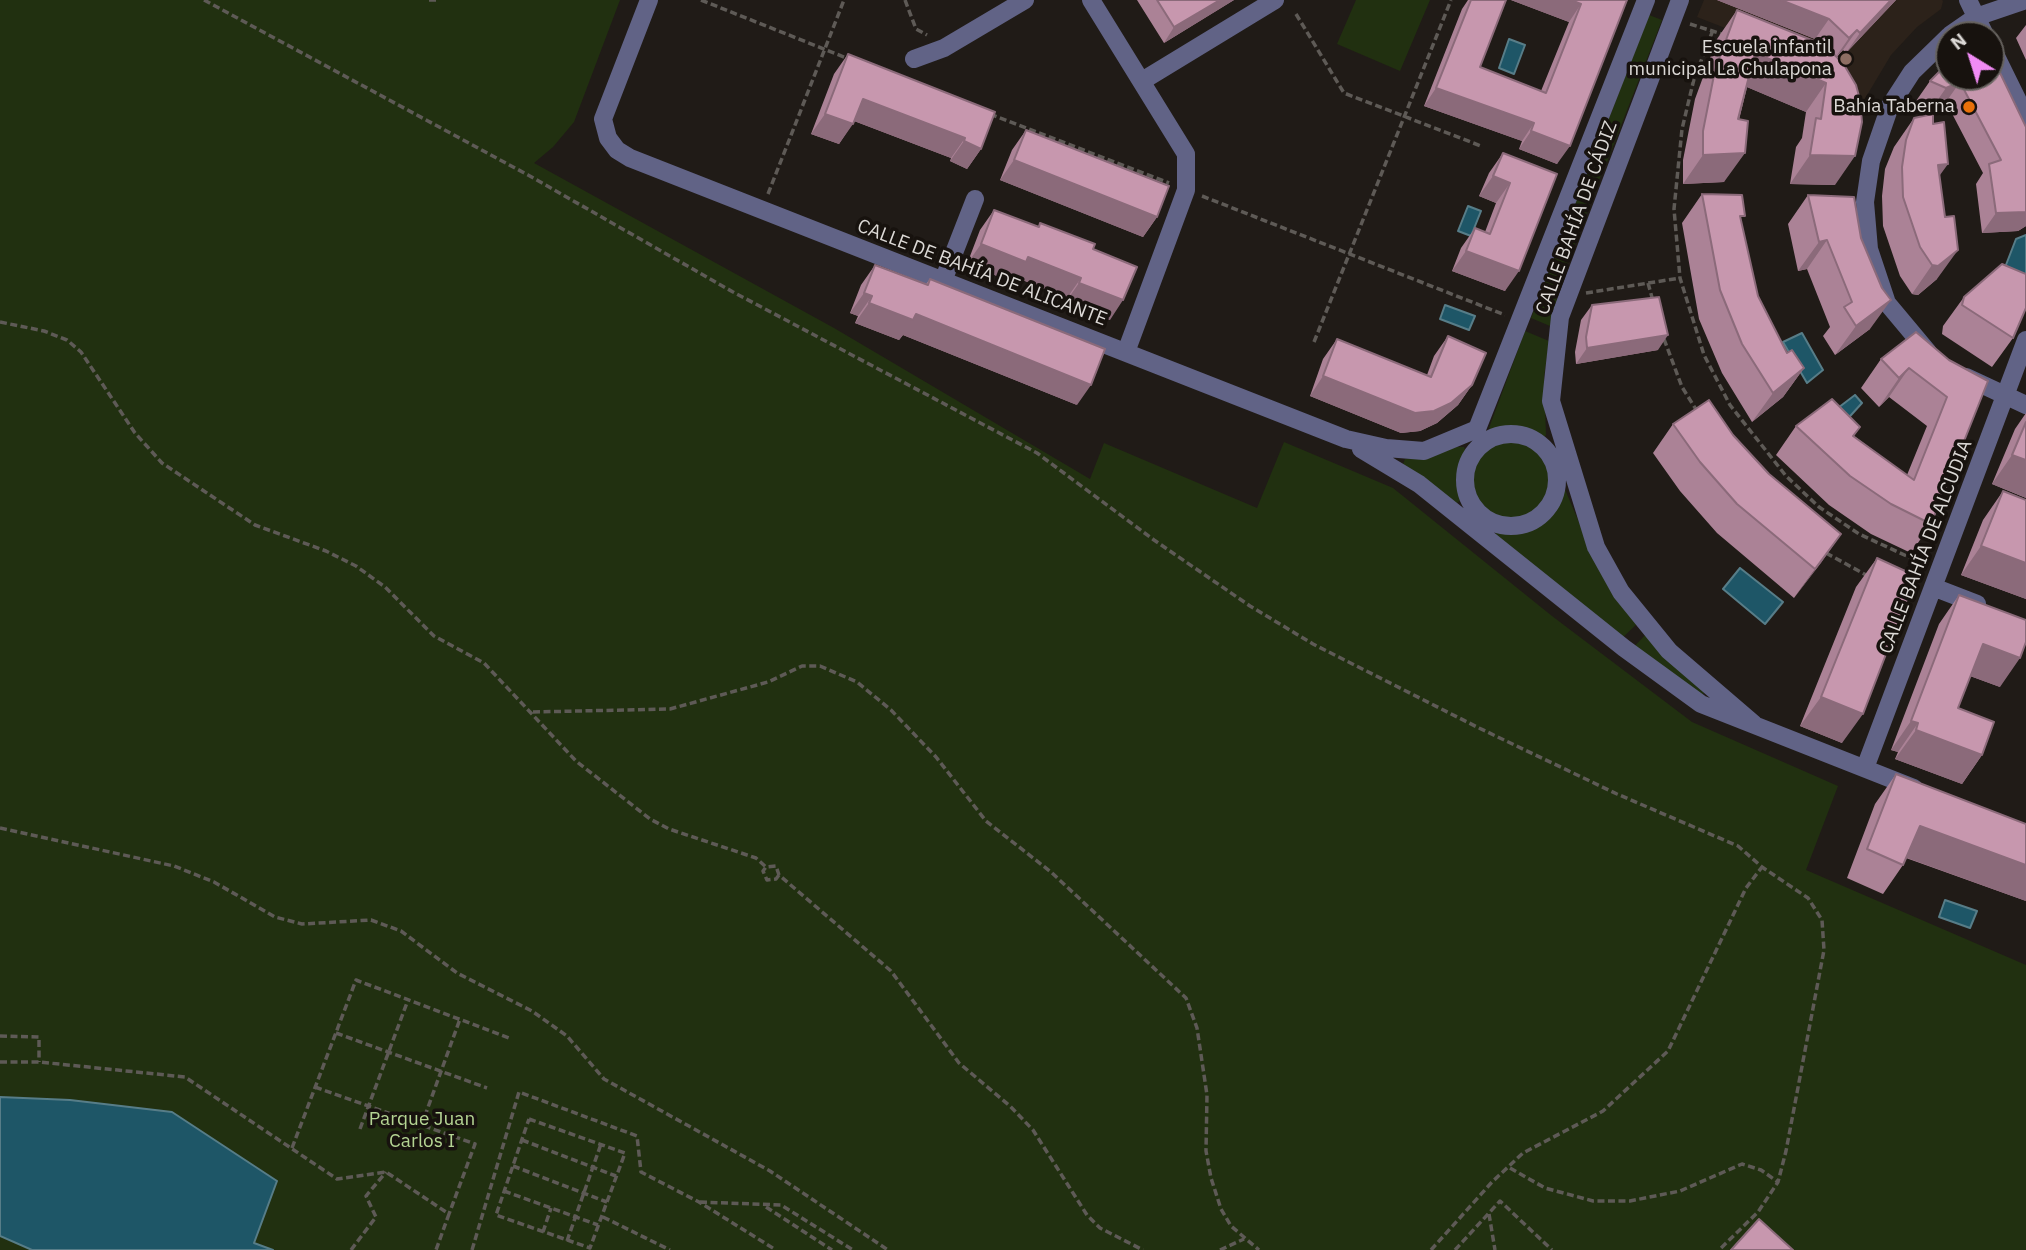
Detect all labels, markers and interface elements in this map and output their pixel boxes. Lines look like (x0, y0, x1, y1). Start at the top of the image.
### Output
north arrow (1935, 21, 2005, 91)
text: N (1945, 27, 1971, 55)
place label: Escuela infantil municipal La Chulapona (1629, 37, 1832, 81)
marker: Escuela infantil municipal La Chulapona (1838, 51, 1854, 67)
place label: Bahía Taberna (1833, 96, 1955, 118)
marker: Bahía Taberna (1961, 99, 1977, 115)
street label: CALLE BAHÍA DE CÁDIZ (1531, 118, 1623, 318)
street label: CALLE DE BAHÍA DE ALICANTE (854, 215, 1110, 331)
street label: CALLE BAHÍA DE ALCUDIA (1875, 437, 1977, 657)
park label: Parque Juan Carlos I (369, 1109, 475, 1153)

